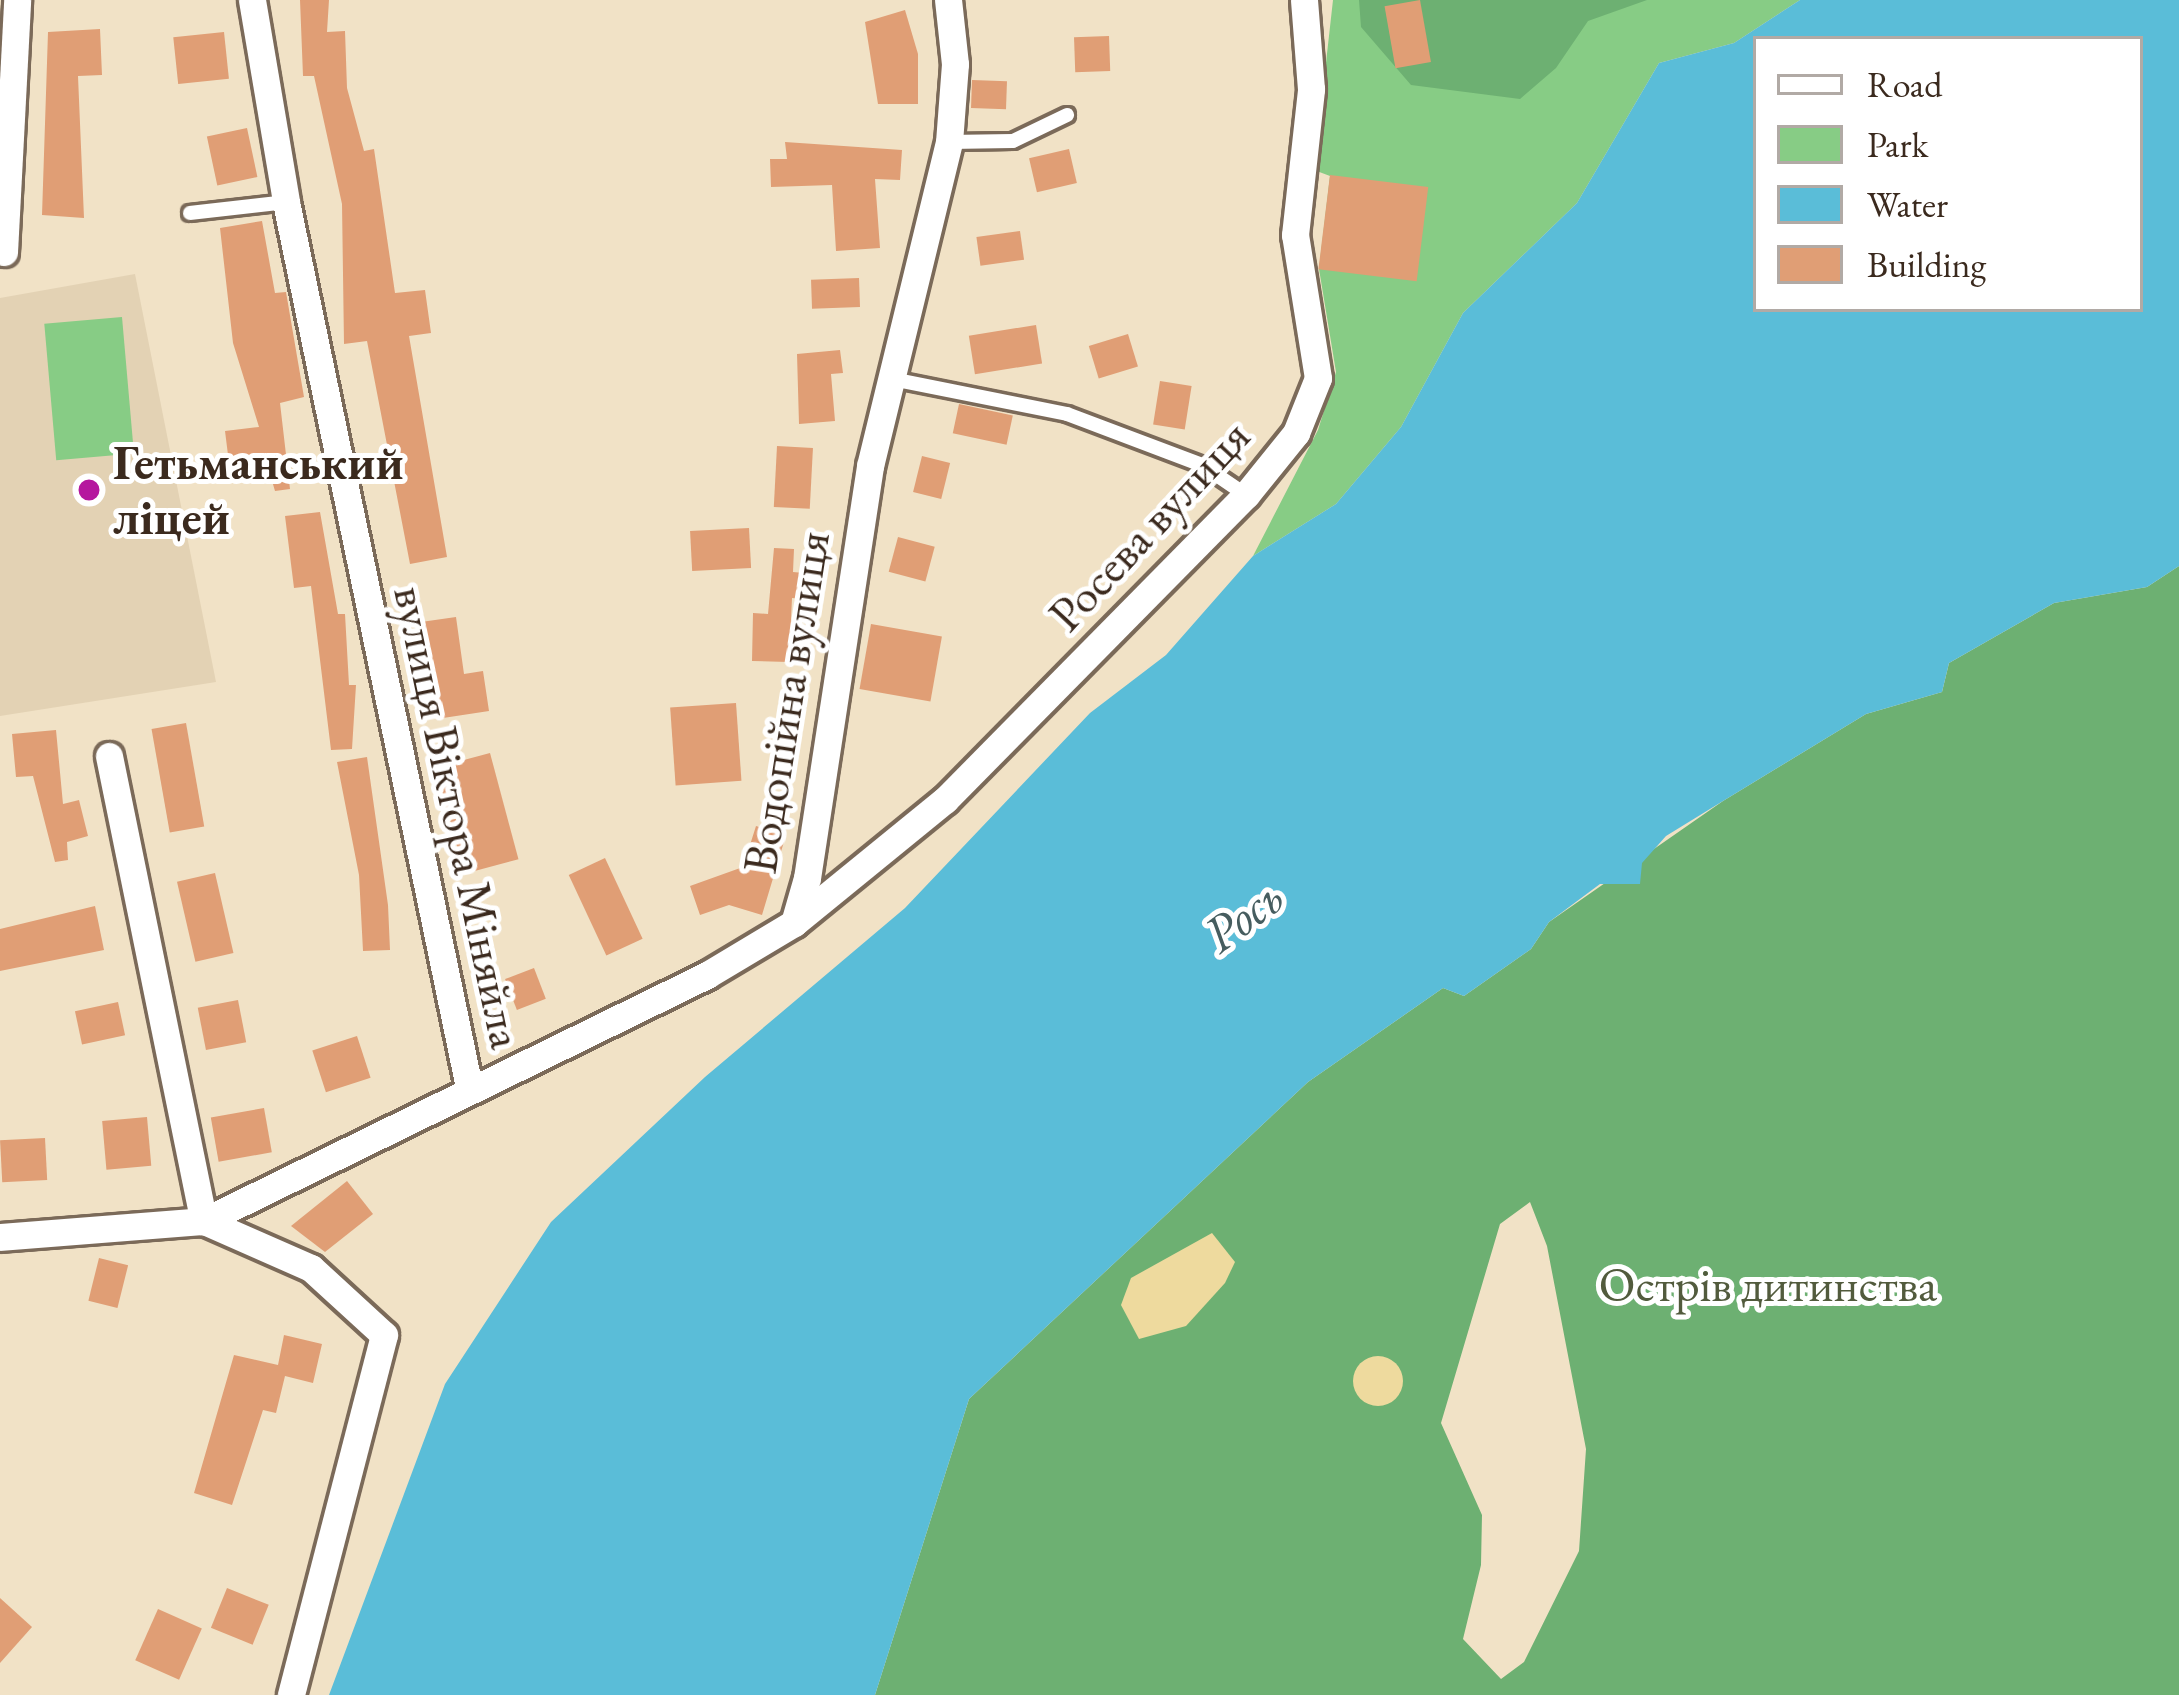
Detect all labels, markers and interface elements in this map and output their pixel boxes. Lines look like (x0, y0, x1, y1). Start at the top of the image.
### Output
legend (1753, 36, 2143, 312)
text: Road (1867, 61, 1942, 108)
text: Park (1867, 121, 1928, 168)
text: Water (1867, 181, 1948, 228)
text: Building (1867, 241, 1986, 288)
street label: Росева вулиця (1036, 407, 1262, 643)
place label: Гетьманський ліцей (113, 433, 404, 546)
marker: Гетьманський ліцей (76, 477, 102, 503)
street label: Водопійна вулиця (731, 527, 841, 877)
street label: вулиця Віктора Міняйла (382, 580, 536, 1054)
water label: Рось (1191, 865, 1295, 965)
park label: Острів дитинства (1599, 1256, 1937, 1314)

